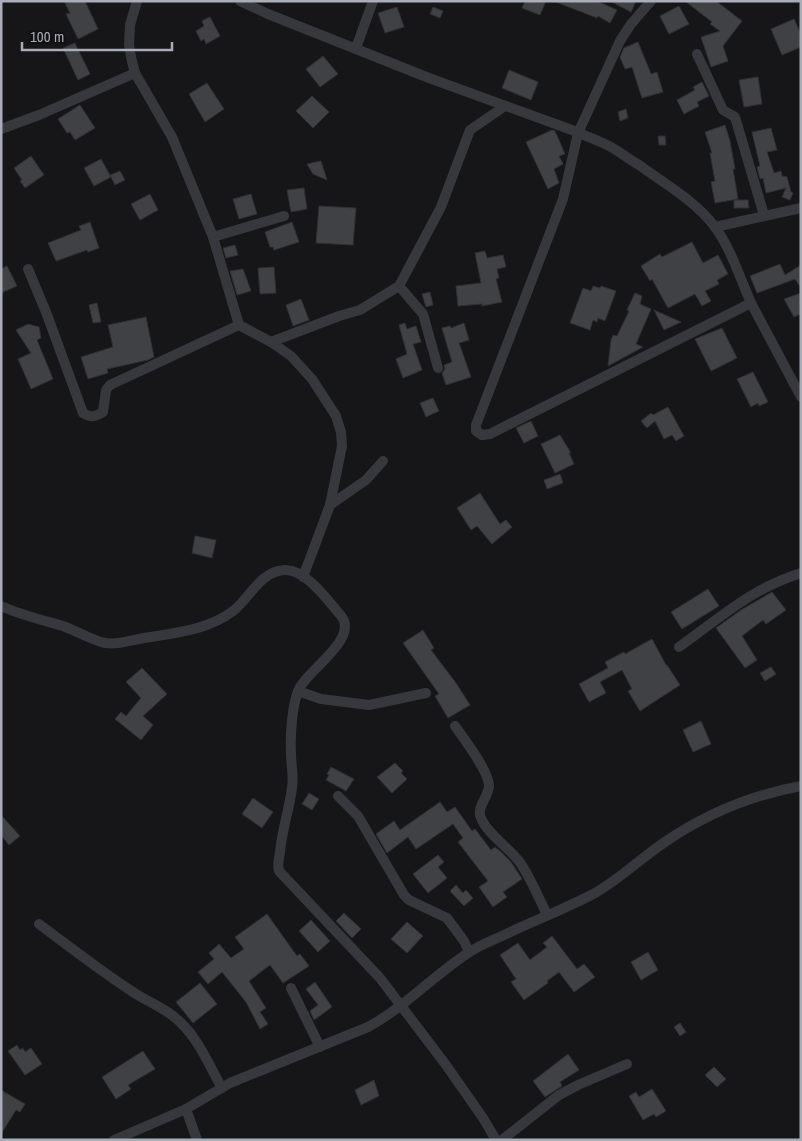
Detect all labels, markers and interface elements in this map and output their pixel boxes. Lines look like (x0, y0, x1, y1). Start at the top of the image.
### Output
scale bar (22, 20, 172, 52)
text: 100 m (30, 26, 64, 47)

